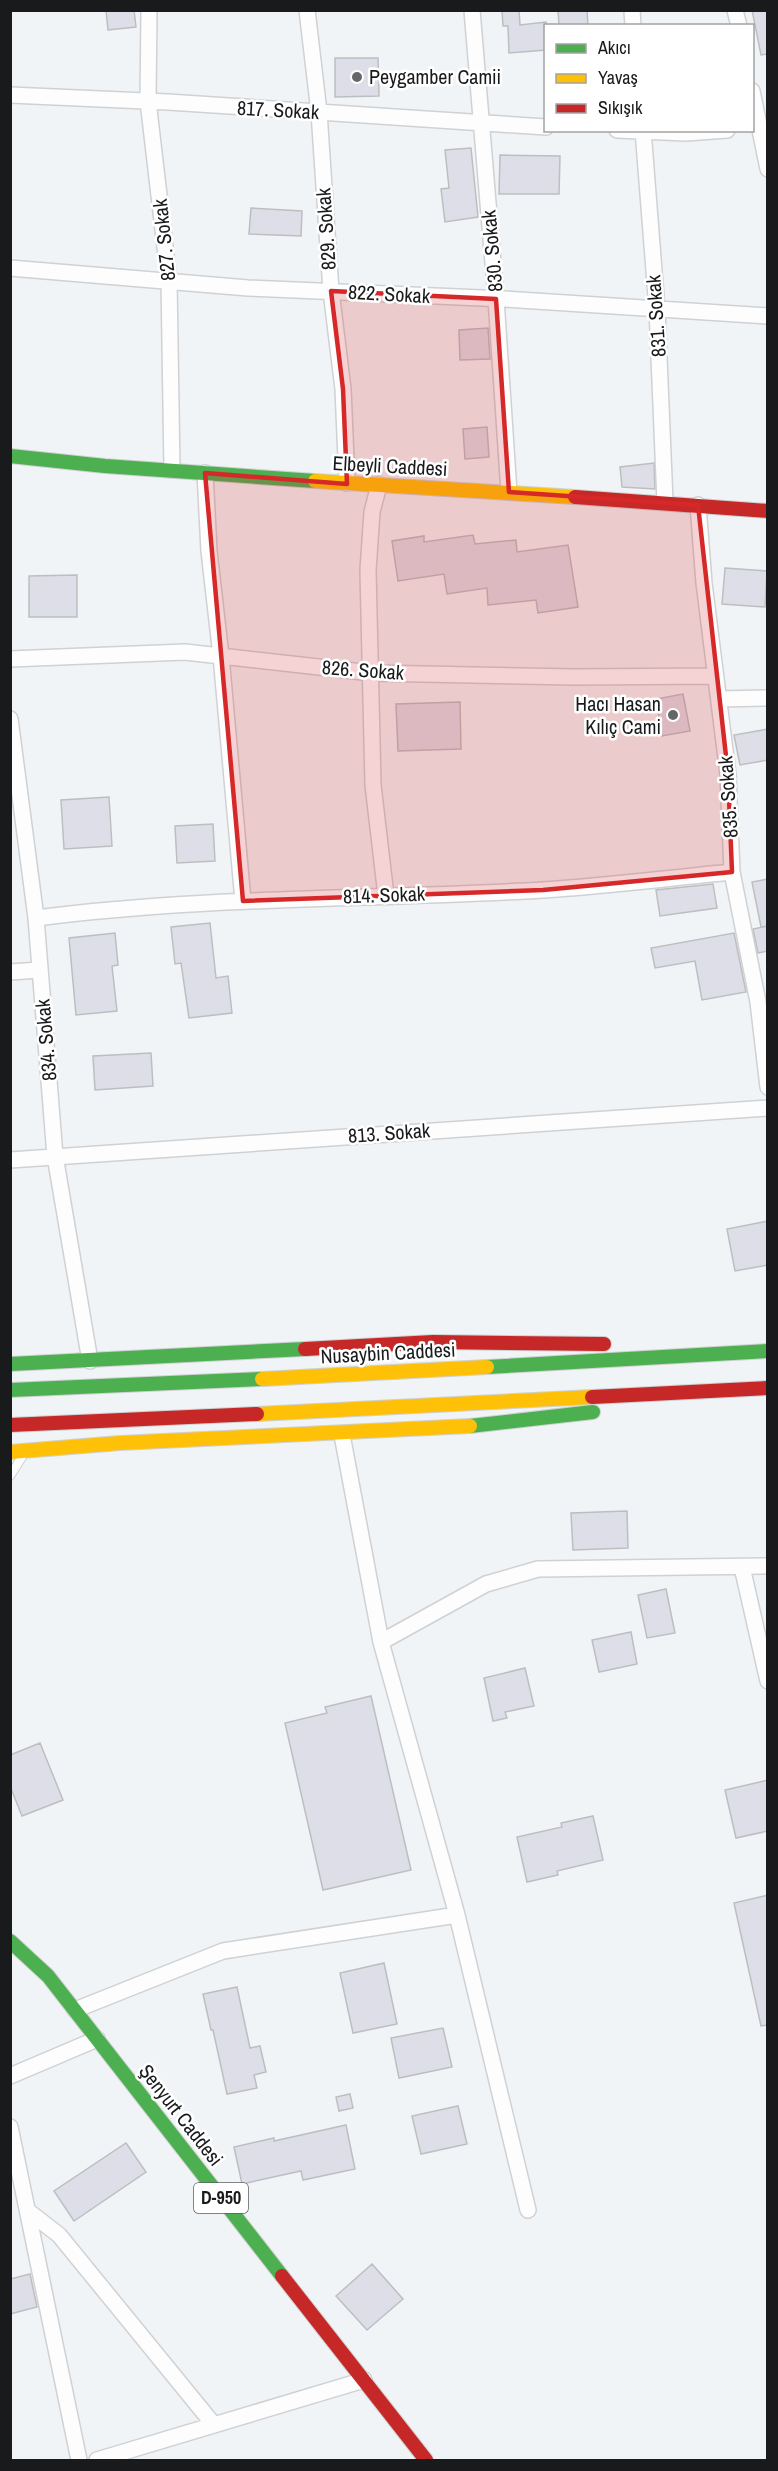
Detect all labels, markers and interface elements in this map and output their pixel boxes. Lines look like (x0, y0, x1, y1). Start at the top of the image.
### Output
legend (544, 24, 754, 132)
text: Akıcı (597, 35, 631, 60)
place label: Peygamber Camii (369, 63, 501, 90)
text: Yavaş (598, 65, 638, 90)
marker: Peygamber Camii (350, 70, 364, 84)
street label: 817. Sokak (236, 94, 321, 125)
text: Sıkışık (598, 95, 643, 120)
street label: 829. Sokak (309, 186, 342, 271)
street label: 827. Sokak (146, 197, 181, 282)
street label: 830. Sokak (474, 208, 509, 293)
street label: 831. Sokak (639, 273, 672, 358)
street label: 822. Sokak (347, 278, 432, 309)
street label: Elbeyli Caddesi (332, 449, 448, 482)
street label: 826. Sokak (321, 653, 406, 686)
place label: Hacı Hasan Kılıç Cami (575, 690, 661, 740)
marker: Hacı Hasan Kılıç Cami (666, 708, 680, 722)
street label: 835. Sokak (711, 754, 744, 839)
street label: 814. Sokak (343, 880, 426, 909)
street label: 834. Sokak (28, 997, 63, 1082)
street label: 813. Sokak (347, 1116, 432, 1149)
street label: Nusaybin Caddesi (320, 1335, 456, 1370)
street label: Şenyurt Caddesi (133, 2058, 230, 2171)
road number: D-950 (194, 2183, 248, 2213)

